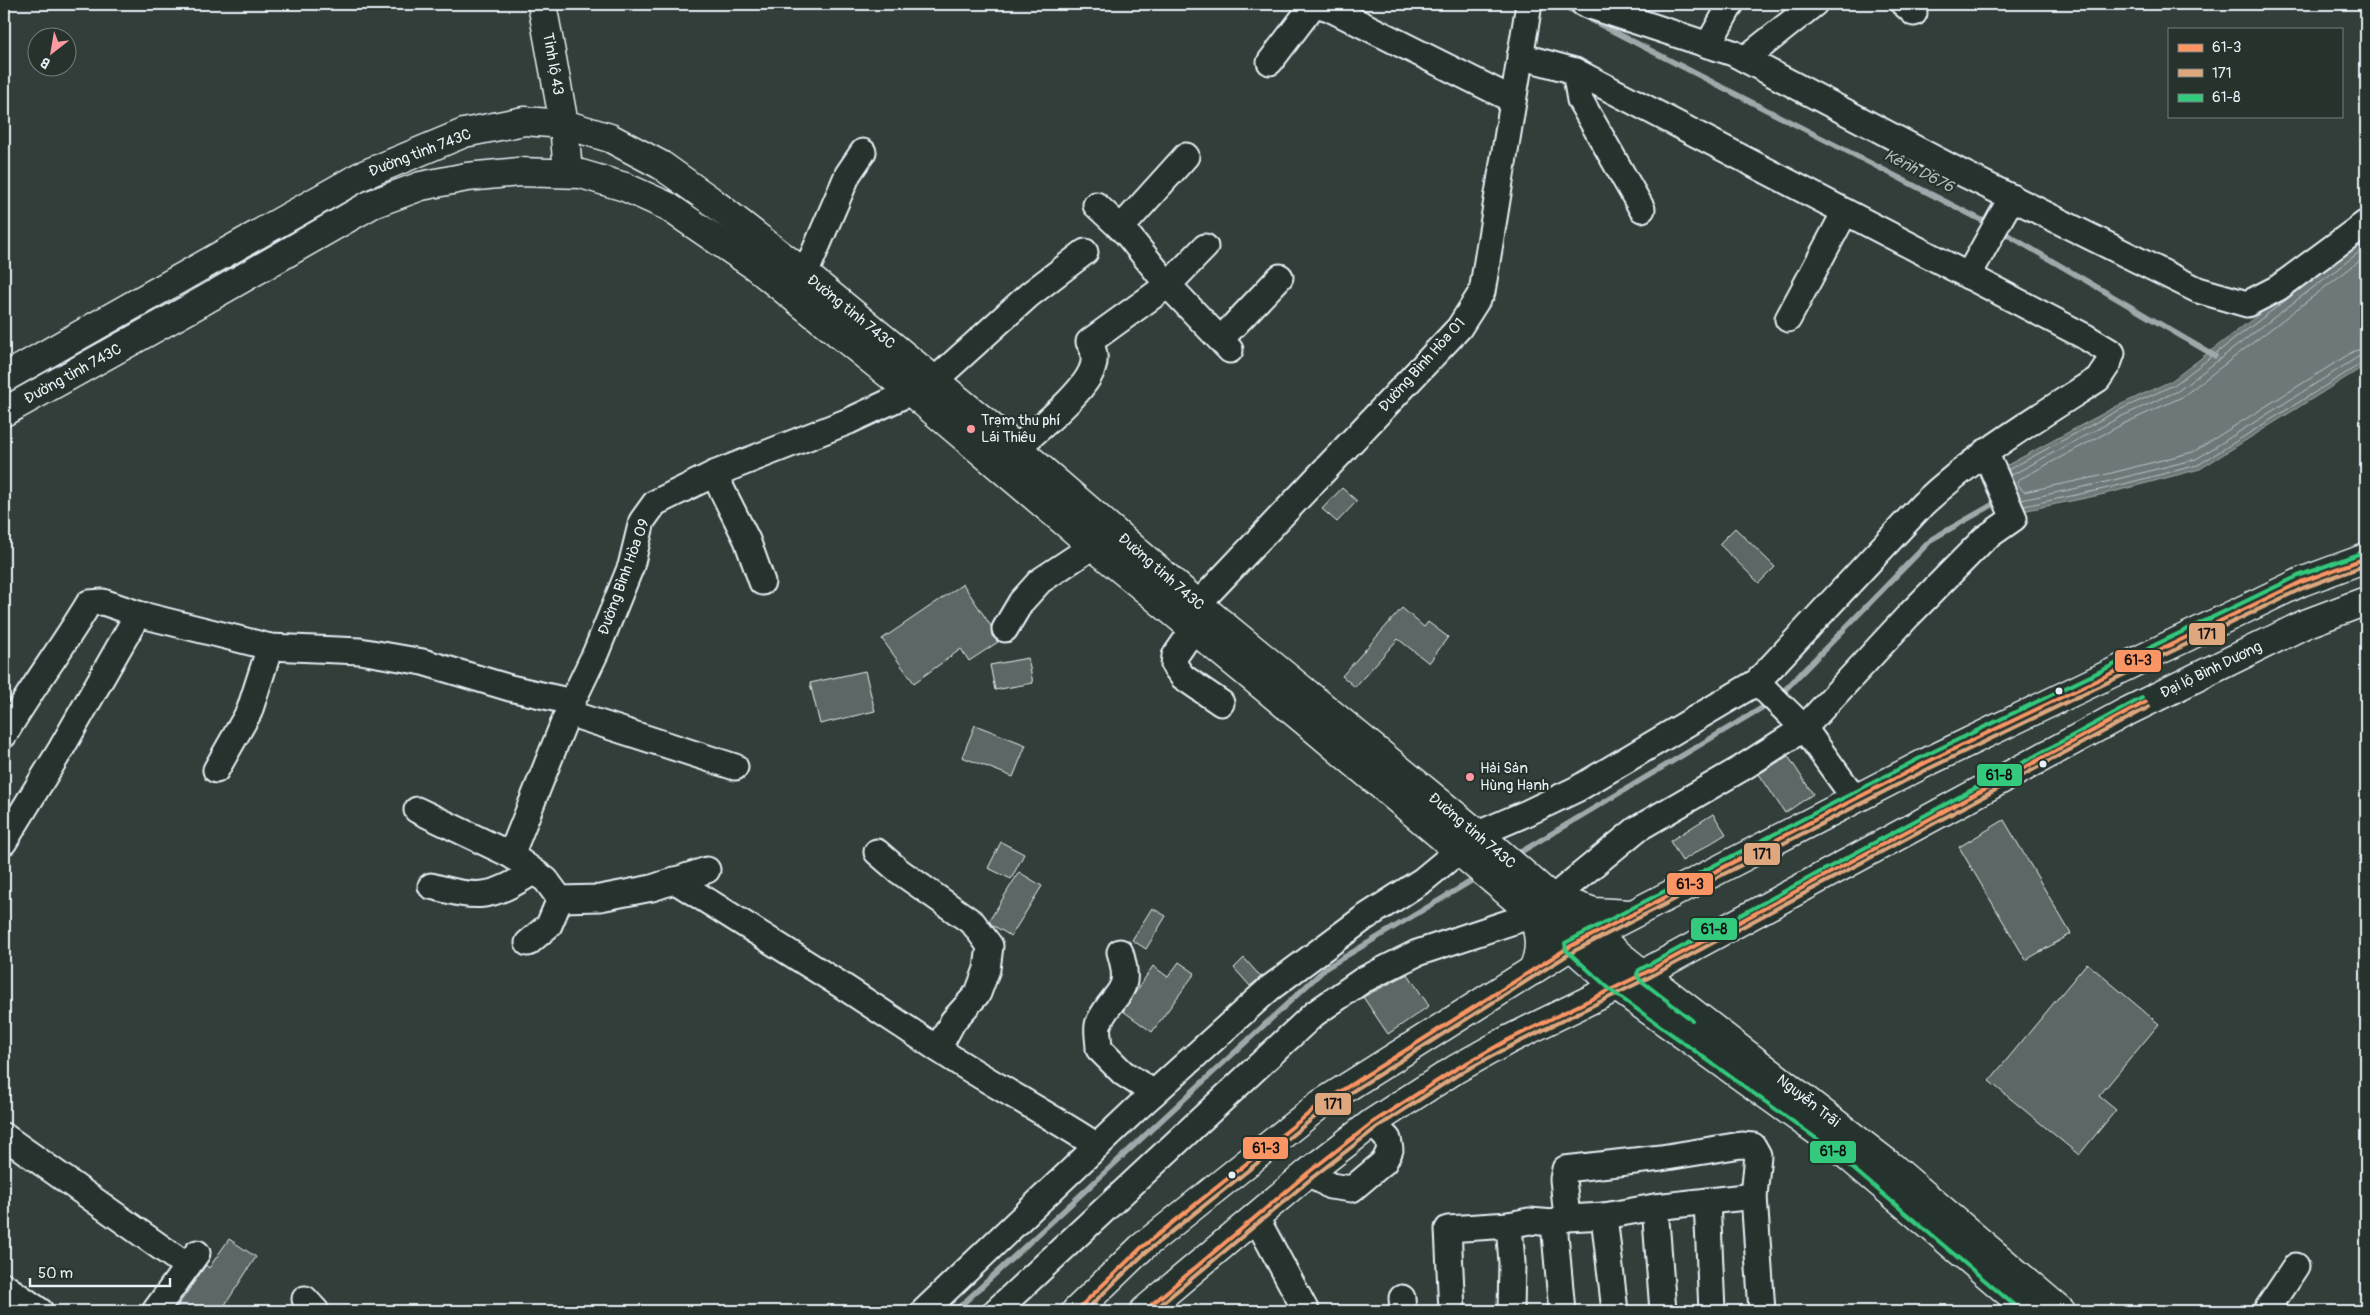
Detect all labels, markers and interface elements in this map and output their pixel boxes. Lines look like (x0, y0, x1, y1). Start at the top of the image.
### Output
north arrow (28, 28, 78, 78)
legend (2168, 28, 2342, 118)
street label: Tỉnh lộ 43 (538, 31, 568, 97)
text: 61-3 (2212, 38, 2241, 57)
text: B (38, 53, 53, 72)
text: 171 (2212, 64, 2232, 83)
text: 61-8 (2212, 88, 2241, 107)
street label: Đường tỉnh 743C (366, 125, 474, 181)
water label: Kênh D676 (1881, 145, 1959, 198)
street label: Đường tỉnh 743C (803, 271, 899, 353)
street label: Đường Bình Hòa 01 (1375, 314, 1469, 416)
street label: Đường tỉnh 743C (21, 339, 125, 409)
place label: Trạm thu phí Lái Thiêu (981, 411, 1061, 447)
marker: Trạm thu phí Lái Thiêu (965, 423, 977, 435)
street label: Đường Bình Hòa 09 (594, 516, 654, 638)
street label: Đường tỉnh 743C (1114, 529, 1208, 615)
line badge: 171 (2188, 622, 2226, 646)
text: 171 (2198, 626, 2216, 643)
street label: Đại lộ Bình Dương (2157, 637, 2265, 703)
line badge: 61-3 (2114, 649, 2162, 673)
text: 61-3 (2124, 652, 2152, 669)
unlabelled marker (2054, 686, 2064, 696)
place label: Hải Sản Hùng Hạnh (1480, 759, 1549, 795)
unlabelled marker (2038, 759, 2048, 769)
line badge: 61-8 (1976, 763, 2023, 787)
text: 61-8 (1986, 767, 2012, 784)
marker: Hải Sản Hùng Hạnh (1464, 771, 1476, 783)
street label: Đường tỉnh 743C (1424, 789, 1520, 873)
line badge: 171 (1743, 842, 1781, 866)
text: 171 (1753, 846, 1771, 863)
line badge: 61-3 (1666, 872, 1714, 896)
text: 61-3 (1676, 876, 1704, 893)
line badge: 61-8 (1690, 917, 1738, 941)
text: 61-8 (1701, 921, 1727, 938)
street label: Nguyễn Trãi (1773, 1070, 1844, 1132)
line badge: 171 (1314, 1092, 1352, 1116)
text: 171 (1324, 1096, 1342, 1113)
line badge: 61-3 (1242, 1136, 1289, 1160)
text: 61-3 (1252, 1140, 1280, 1157)
line badge: 61-8 (1809, 1140, 1857, 1164)
text: 61-8 (1820, 1143, 1846, 1160)
unlabelled marker (1227, 1170, 1237, 1180)
scale bar (30, 1255, 170, 1287)
text: 50 m (38, 1264, 73, 1283)

